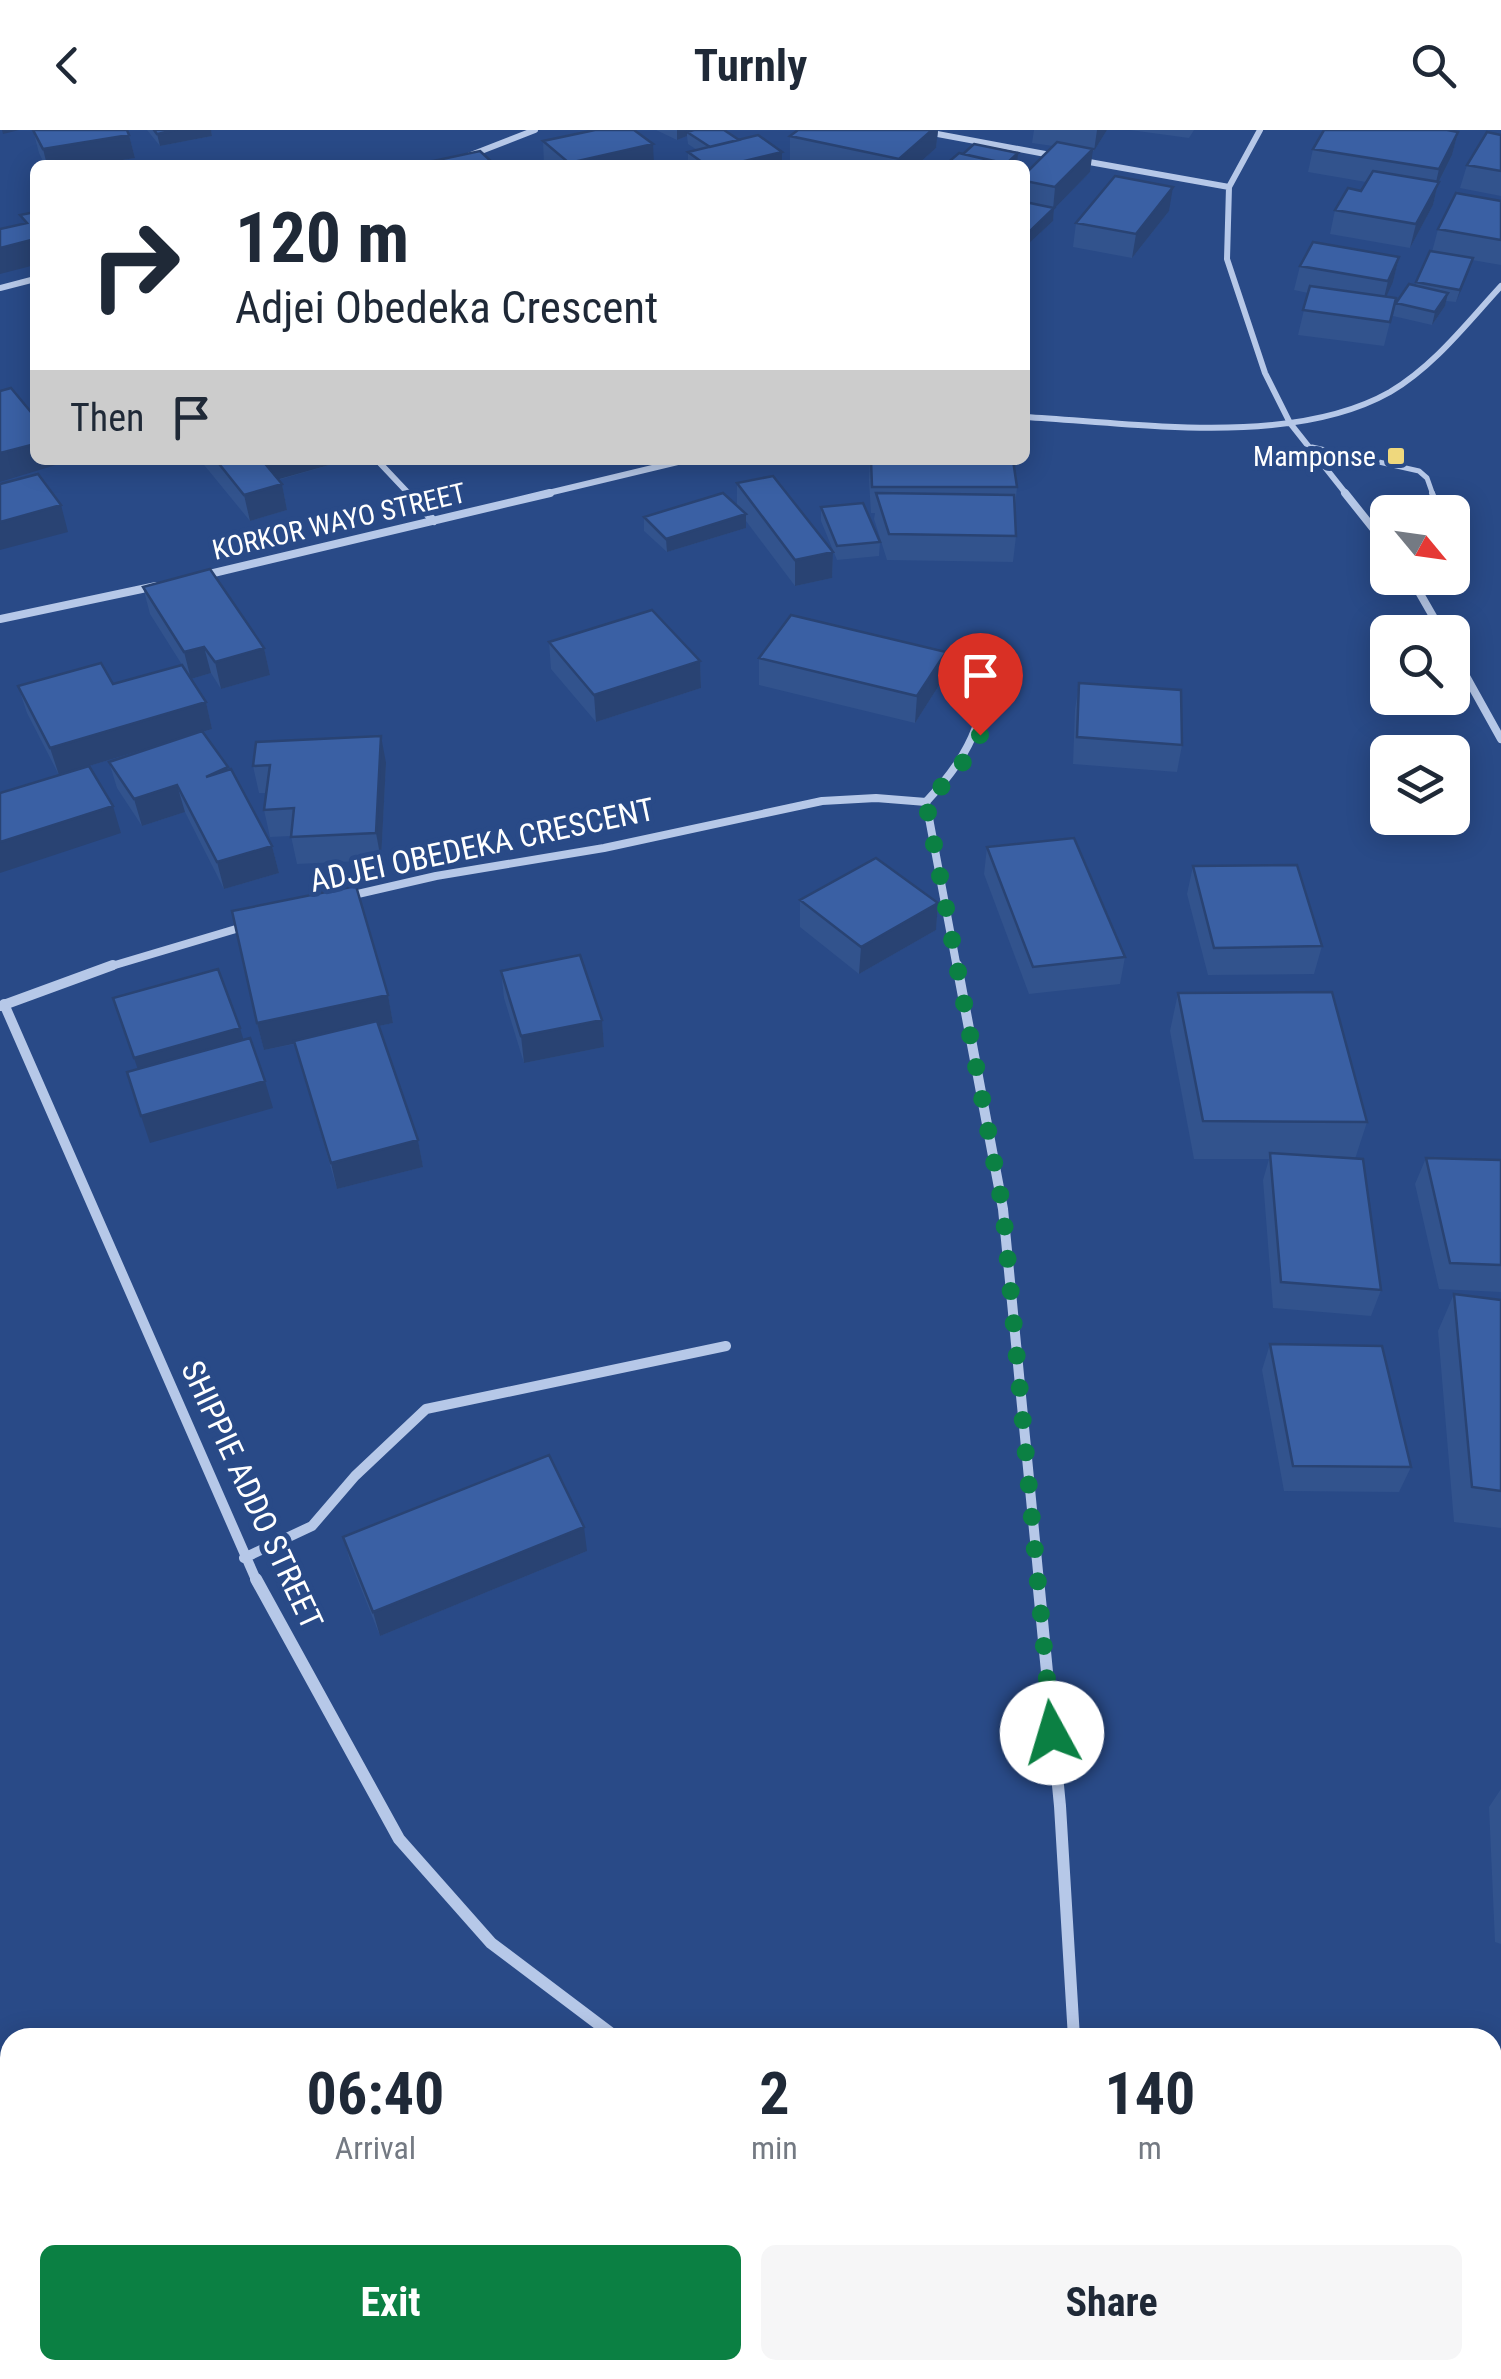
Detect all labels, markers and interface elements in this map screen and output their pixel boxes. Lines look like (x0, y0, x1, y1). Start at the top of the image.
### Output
icon: back (40, 38, 95, 93)
icon: search (1406, 38, 1461, 93)
text: Turnly (694, 39, 807, 92)
text: 120 m (235, 197, 409, 279)
icon: right (70, 200, 200, 330)
text: Adjei Obedeka Crescent (235, 281, 658, 334)
icon: arrive (164, 390, 219, 445)
text: Then (70, 396, 144, 440)
place label: Mamponse (1253, 440, 1376, 473)
marker: Mamponse (1385, 445, 1407, 467)
street label: KORKOR WAYO STREET (209, 476, 469, 567)
north arrow (1370, 495, 1470, 595)
map controls (1370, 495, 1470, 835)
button: search (1370, 615, 1470, 715)
pin (938, 633, 1023, 736)
icon: arrive (953, 648, 1008, 703)
button: layers (1370, 735, 1470, 835)
street label: ADJEI OBEDEKA CRESCENT (306, 790, 658, 900)
street label: SHIPPIE ADDO STREET (173, 1355, 331, 1635)
position arrow (1000, 1681, 1104, 1785)
text: 06:40 (307, 2058, 444, 2129)
text: 2 (759, 2058, 790, 2129)
text: 140 (1104, 2058, 1195, 2129)
text: Arrival (335, 2129, 416, 2167)
text: min (751, 2129, 798, 2167)
text: m (1138, 2129, 1162, 2167)
button: Exit (40, 2245, 741, 2360)
button: Share (761, 2245, 1462, 2360)

